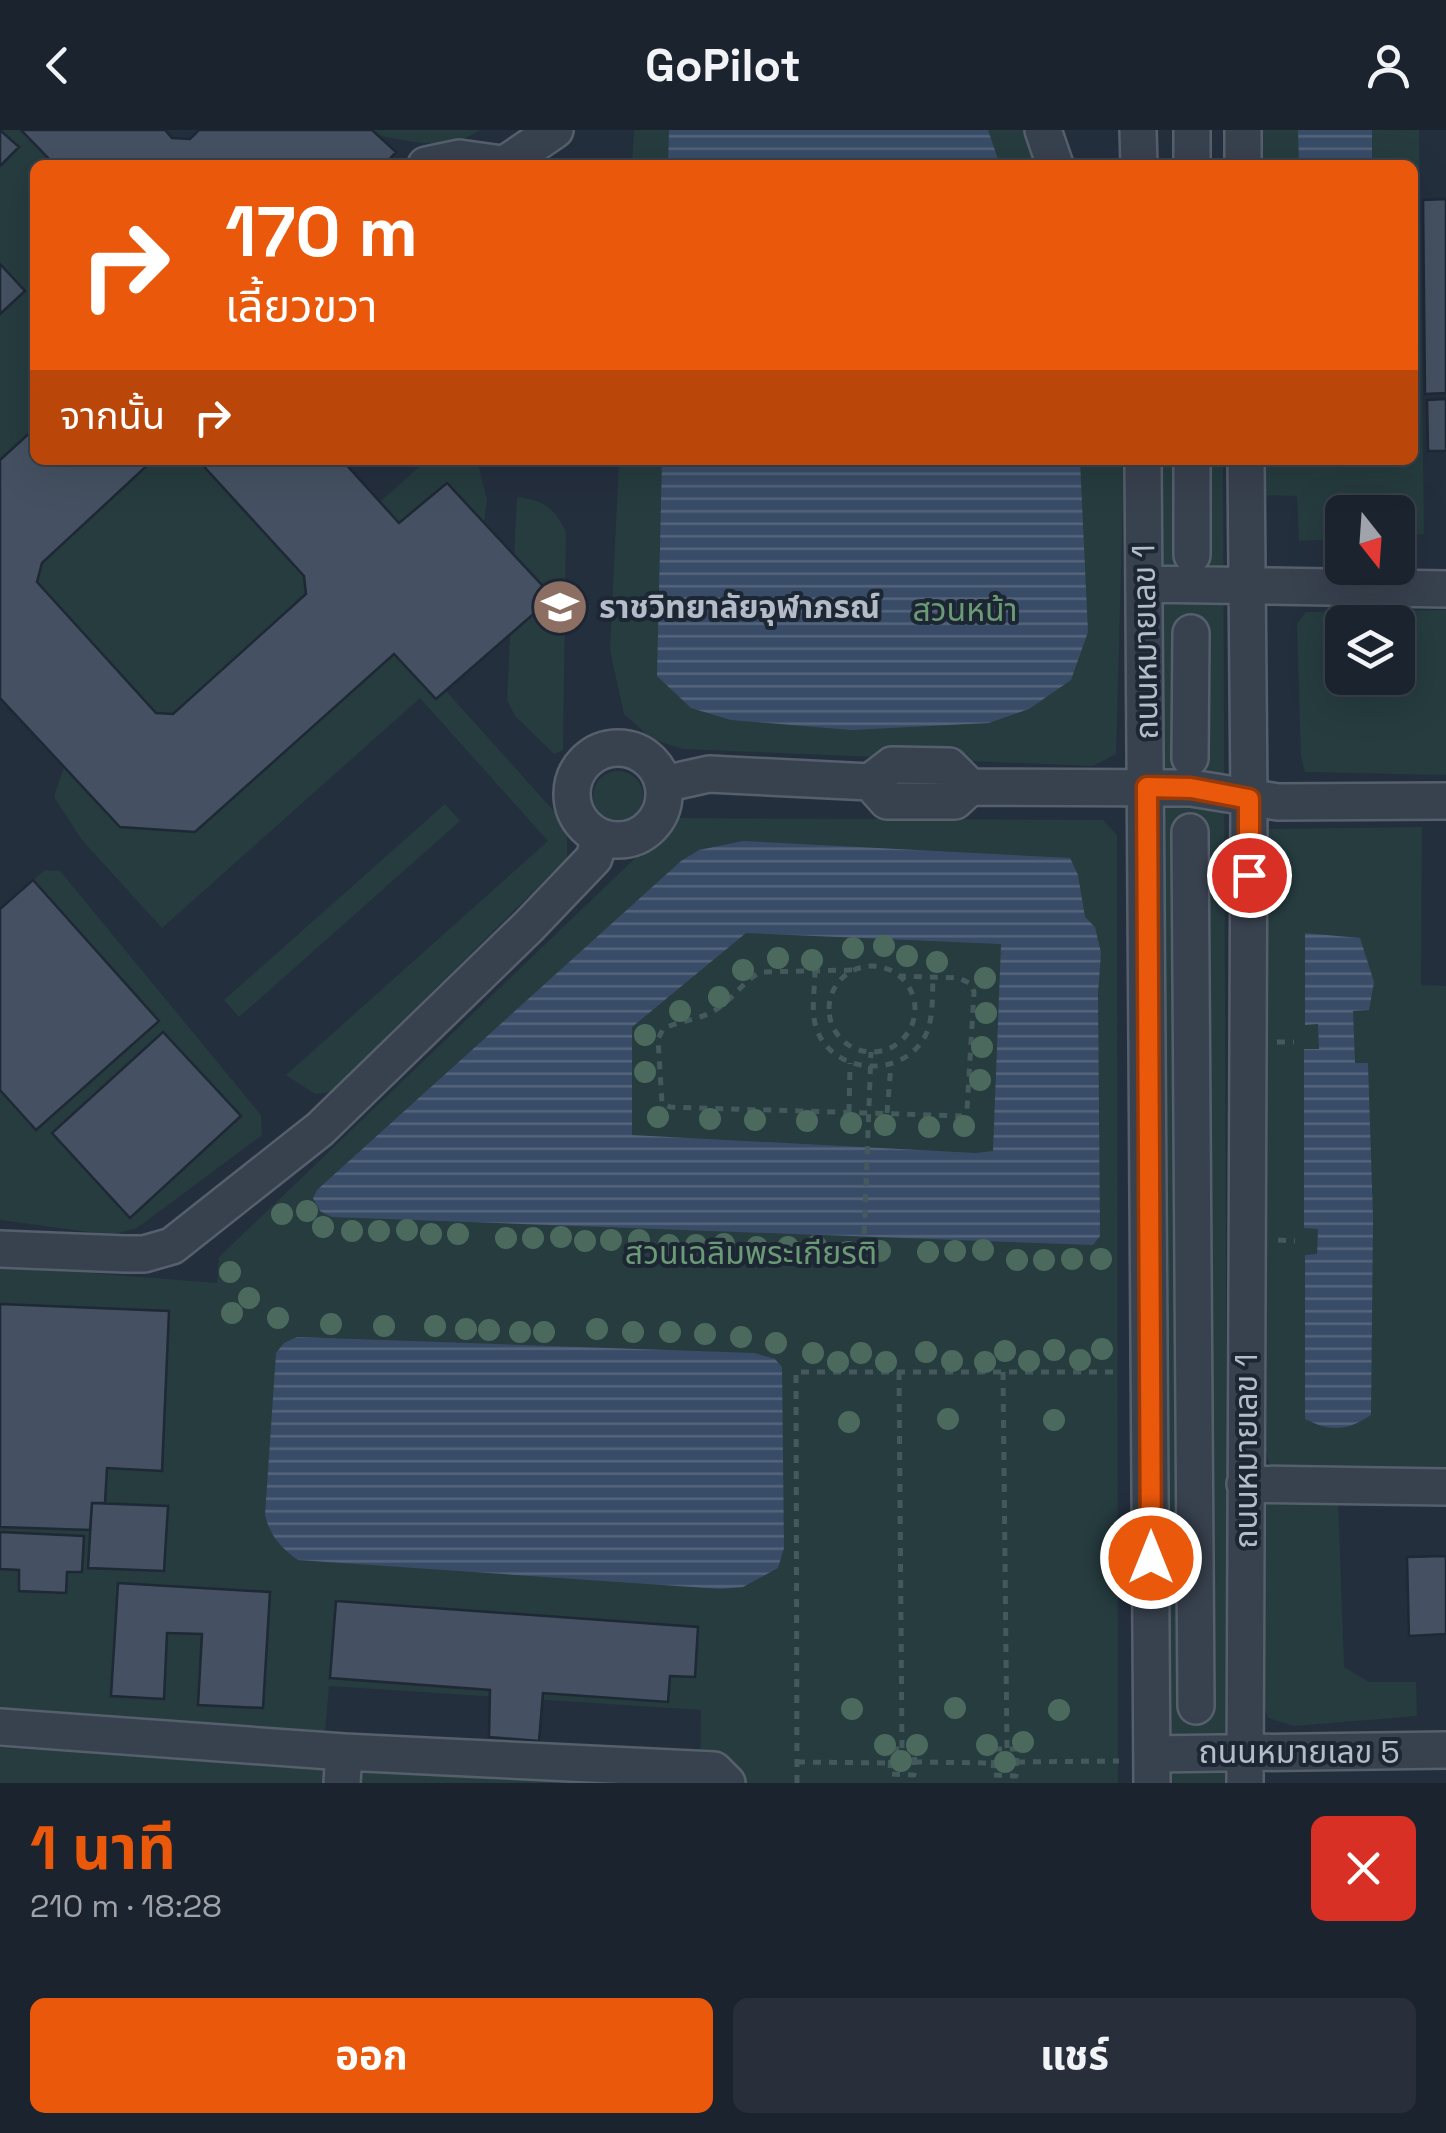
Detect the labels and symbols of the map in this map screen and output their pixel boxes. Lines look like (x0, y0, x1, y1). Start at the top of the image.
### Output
north arrow (1325, 495, 1415, 585)
street label: ถนนหมายเลข 1 (1123, 544, 1167, 740)
school or university icon: ราชวิทยาลัยจุฬาภรณ์ (530, 577, 590, 637)
place label: ราชวิทยาลัยจุฬาภรณ์ (599, 587, 880, 627)
park label: สวนหน้า (912, 590, 1018, 630)
pin (1207, 833, 1292, 918)
park label: สวนเฉลิมพระเกียรติ (625, 1233, 877, 1273)
street label: ถนนหมายเลข 1 (1226, 1353, 1266, 1549)
position arrow (1099, 1506, 1203, 1610)
street label: ถนนหมายเลข 5 (1198, 1732, 1400, 1772)

